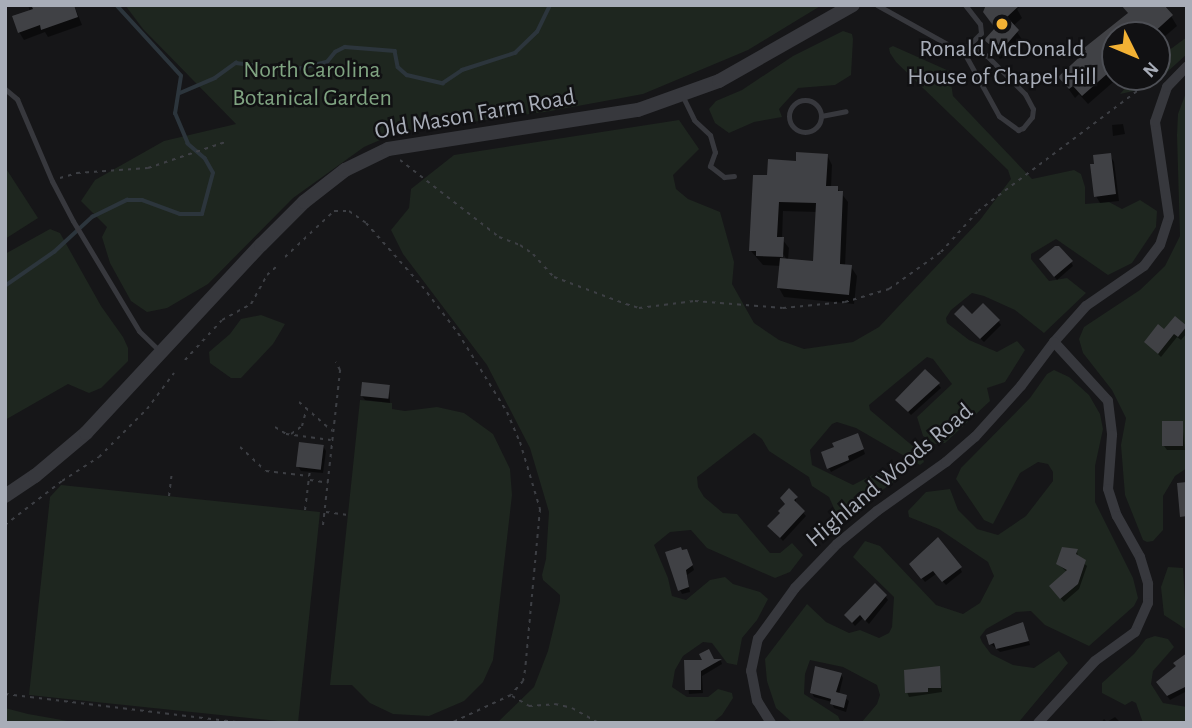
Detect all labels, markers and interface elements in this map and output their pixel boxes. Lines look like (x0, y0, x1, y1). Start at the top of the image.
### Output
marker: Ronald McDonald House of Chapel Hill (994, 16, 1010, 32)
north arrow (1101, 21, 1171, 91)
place label: Ronald McDonald House of Chapel Hill (907, 36, 1097, 92)
park label: North Carolina Botanical Garden (232, 57, 392, 113)
text: N (1139, 58, 1162, 81)
street label: Old Mason Farm Road (372, 83, 578, 147)
street label: Highland Woods Road (801, 398, 979, 554)

